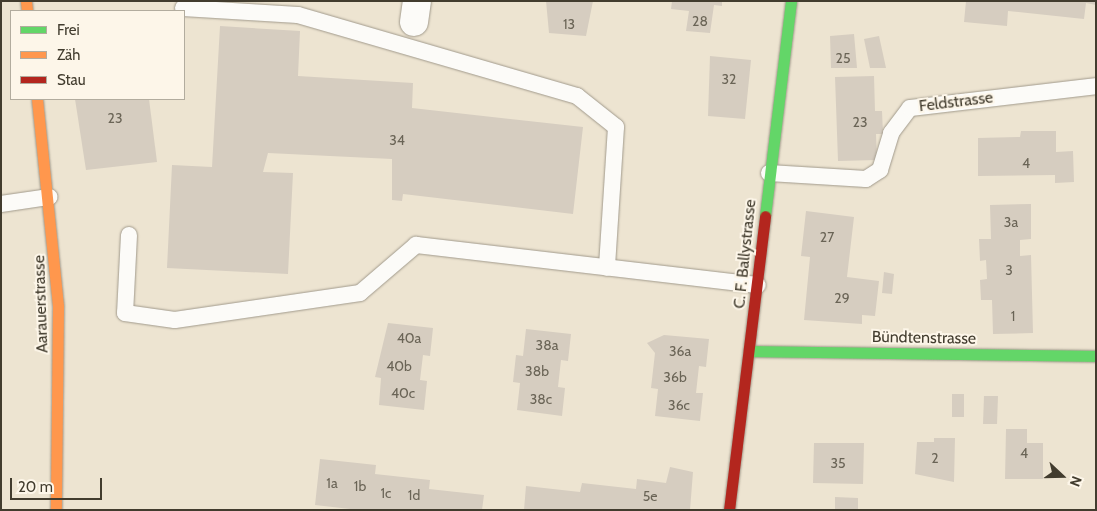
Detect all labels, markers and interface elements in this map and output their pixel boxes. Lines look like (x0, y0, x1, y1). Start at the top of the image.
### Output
legend (10, 10, 185, 100)
house number: 28 (692, 13, 708, 29)
house number: 13 (563, 16, 575, 32)
text: Frei (57, 21, 80, 39)
text: Zäh (57, 46, 80, 64)
house number: 25 (836, 50, 850, 66)
text: Stau (57, 71, 86, 89)
house number: 32 (722, 71, 736, 87)
street label: Feldstrasse (918, 88, 994, 116)
house number: 23 (108, 110, 122, 126)
house number: 23 (853, 114, 867, 130)
house number: 34 (389, 132, 405, 148)
house number: 4 (1022, 155, 1030, 171)
street label: C. F. Ballystrasse (730, 198, 760, 310)
house number: 3a (1004, 214, 1018, 230)
house number: 27 (820, 229, 834, 245)
street label: Aarauerstrasse (30, 255, 52, 353)
house number: 3 (1005, 262, 1013, 278)
house number: 29 (834, 290, 850, 306)
house number: 1 (1011, 308, 1015, 324)
street label: Bündtenstrasse (872, 327, 976, 349)
house number: 40a (397, 330, 421, 346)
house number: 38a (536, 337, 558, 353)
house number: 36a (669, 343, 691, 359)
house number: 40b (386, 358, 412, 374)
house number: 38b (525, 363, 549, 379)
house number: 36b (663, 369, 687, 385)
house number: 40c (391, 385, 415, 401)
house number: 38c (530, 391, 552, 407)
house number: 36c (668, 397, 690, 413)
house number: 4 (1020, 445, 1028, 461)
house number: 2 (931, 450, 939, 466)
north arrow (1037, 451, 1087, 501)
house number: 35 (830, 455, 846, 471)
scale bar (12, 468, 105, 500)
text: N (1066, 474, 1086, 489)
house number: 1a (326, 475, 338, 491)
text: 20 m (18, 478, 53, 496)
house number: 1b (354, 478, 366, 494)
house number: 1c (381, 485, 391, 501)
house number: 1d (408, 487, 420, 503)
house number: 5e (643, 488, 657, 504)

